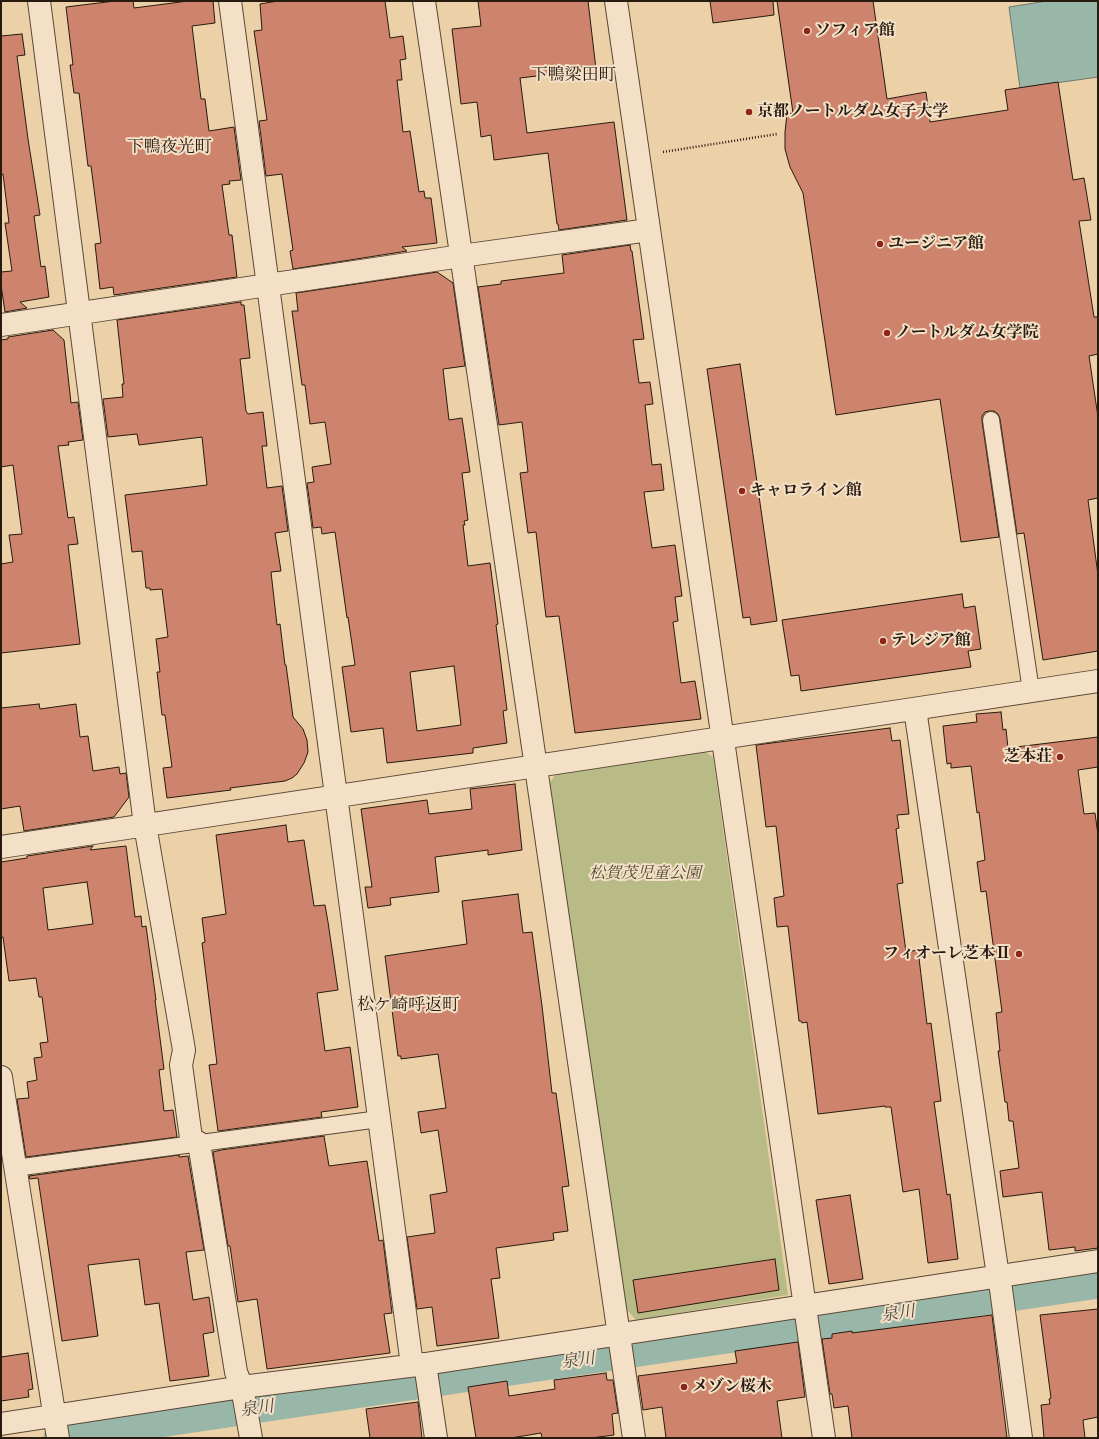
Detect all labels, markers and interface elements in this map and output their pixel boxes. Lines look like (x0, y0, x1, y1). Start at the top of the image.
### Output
place label: ソフィア館 (815, 21, 895, 41)
marker: ソフィア館 (802, 26, 812, 36)
district label: 下鴨梁田町 (531, 66, 615, 86)
place label: 京都ノートルダム女子大学 (757, 102, 949, 122)
marker: 京都ノートルダム女子大学 (744, 107, 754, 117)
district label: 下鴨夜光町 (127, 138, 211, 158)
place label: ユージニア館 (888, 234, 984, 254)
marker: ユージニア館 (875, 239, 885, 249)
place label: ノートルダム女学院 (895, 323, 1039, 343)
marker: ノートルダム女学院 (882, 328, 892, 338)
place label: キャロライン館 (750, 481, 862, 501)
marker: キャロライン館 (737, 486, 747, 496)
place label: テレジア館 (891, 631, 971, 651)
marker: テレジア館 (878, 636, 888, 646)
place label: 芝本荘 (1004, 747, 1052, 767)
marker: 芝本荘 (1055, 752, 1065, 762)
park label: 松賀茂児童公園 (589, 864, 701, 884)
place label: フィオーレ芝本Ⅱ (883, 944, 1011, 964)
marker: フィオーレ芝本Ⅱ (1014, 949, 1024, 959)
district label: 松ケ崎呼返町 (357, 996, 459, 1016)
water label: 泉川 (880, 1302, 916, 1326)
water label: 泉川 (560, 1349, 596, 1373)
place label: メゾン桜木 (692, 1377, 772, 1397)
marker: メゾン桜木 (679, 1382, 689, 1392)
water label: 泉川 (239, 1397, 275, 1421)

